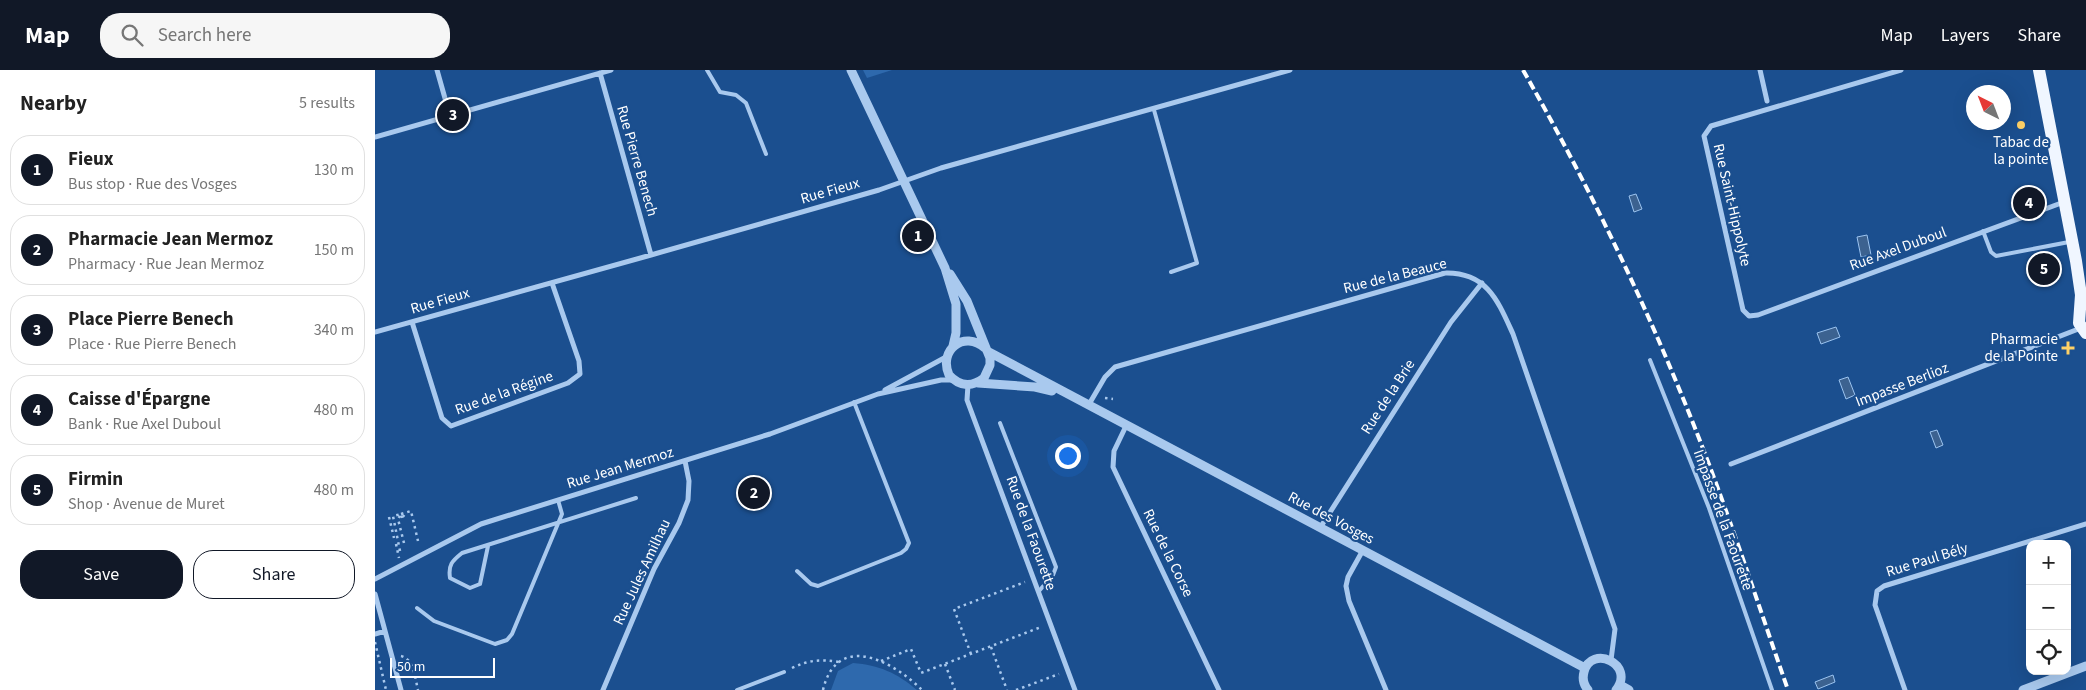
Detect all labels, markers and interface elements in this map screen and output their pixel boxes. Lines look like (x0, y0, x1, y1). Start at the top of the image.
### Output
search box (100, 13, 450, 58)
text: Map (25, 18, 70, 53)
icon: search (118, 21, 146, 49)
text: Search here (158, 22, 251, 49)
text: Map (1881, 23, 1913, 48)
text: Layers (1941, 23, 1990, 48)
text: Share (2018, 23, 2061, 48)
north arrow (1966, 85, 2011, 130)
text: Nearby (20, 88, 87, 118)
text: 5 results (299, 92, 355, 114)
pin: 3 (437, 96, 469, 134)
street label: Rue Pierre Benech (611, 103, 663, 219)
marker: Tabac de la pointe (2015, 119, 2027, 131)
place label: Tabac de la pointe (1993, 132, 2049, 170)
street label: Rue Saint-Hippolyte (1708, 142, 1756, 268)
text: Fieux (68, 146, 114, 173)
text: 1 (33, 159, 41, 181)
text: 130 m (314, 159, 354, 181)
street label: Rue Fieux (798, 172, 862, 209)
text: Bus stop · Rue des Vosges (68, 173, 237, 195)
pin: 4 (2013, 184, 2045, 222)
pin: 1 (902, 217, 934, 255)
street label: Rue Axel Duboul (1847, 222, 1950, 276)
text: Pharmacie Jean Mermoz (68, 226, 273, 253)
text: 2 (33, 239, 41, 261)
text: 150 m (314, 239, 354, 261)
pin: 5 (2028, 250, 2060, 288)
text: Pharmacy · Rue Jean Mermoz (68, 253, 264, 275)
street label: Rue de la Beauce (1341, 253, 1449, 299)
street label: Rue Fieux (408, 282, 472, 319)
text: Place Pierre Benech (68, 306, 234, 333)
text: 3 (33, 319, 41, 341)
text: 340 m (314, 319, 354, 341)
place label: Pharmacie de la Pointe (1984, 329, 2058, 367)
text: Place · Rue Pierre Benech (68, 333, 236, 355)
marker: Pharmacie de la Pointe (2062, 342, 2074, 354)
street label: Rue de la Brie (1356, 355, 1420, 439)
street label: Impasse Berlioz (1852, 358, 1952, 412)
street label: Rue de la Régine (452, 366, 556, 420)
text: Caisse d'Épargne (68, 386, 211, 413)
text: 4 (33, 399, 41, 421)
text: 480 m (314, 399, 354, 421)
text: Bank · Rue Axel Duboul (68, 413, 221, 435)
street label: Rue Jean Mermoz (564, 442, 676, 494)
your location (1055, 443, 1081, 469)
street label: Impasse de la Faourette (1688, 447, 1758, 593)
text: Firmin (68, 466, 123, 493)
street label: Rue de la Faourette (1001, 473, 1061, 593)
pin: 2 (738, 474, 770, 512)
text: 5 (33, 479, 41, 501)
text: 480 m (314, 479, 354, 501)
street label: Rue des Vosges (1284, 486, 1378, 550)
text: Shop · Avenue de Muret (68, 493, 225, 515)
street label: Rue de la Corse (1138, 505, 1198, 601)
street label: Rue Jules Amilhau (608, 515, 676, 629)
street label: Rue Paul Bély (1883, 538, 1971, 582)
map controls (2026, 540, 2071, 675)
button: + (2026, 540, 2071, 585)
button: Save (20, 550, 183, 599)
button: Share (193, 550, 355, 599)
button: − (2026, 585, 2071, 630)
button: locate (2026, 630, 2071, 675)
scale bar (390, 655, 495, 678)
text: 50 m (397, 657, 425, 677)

